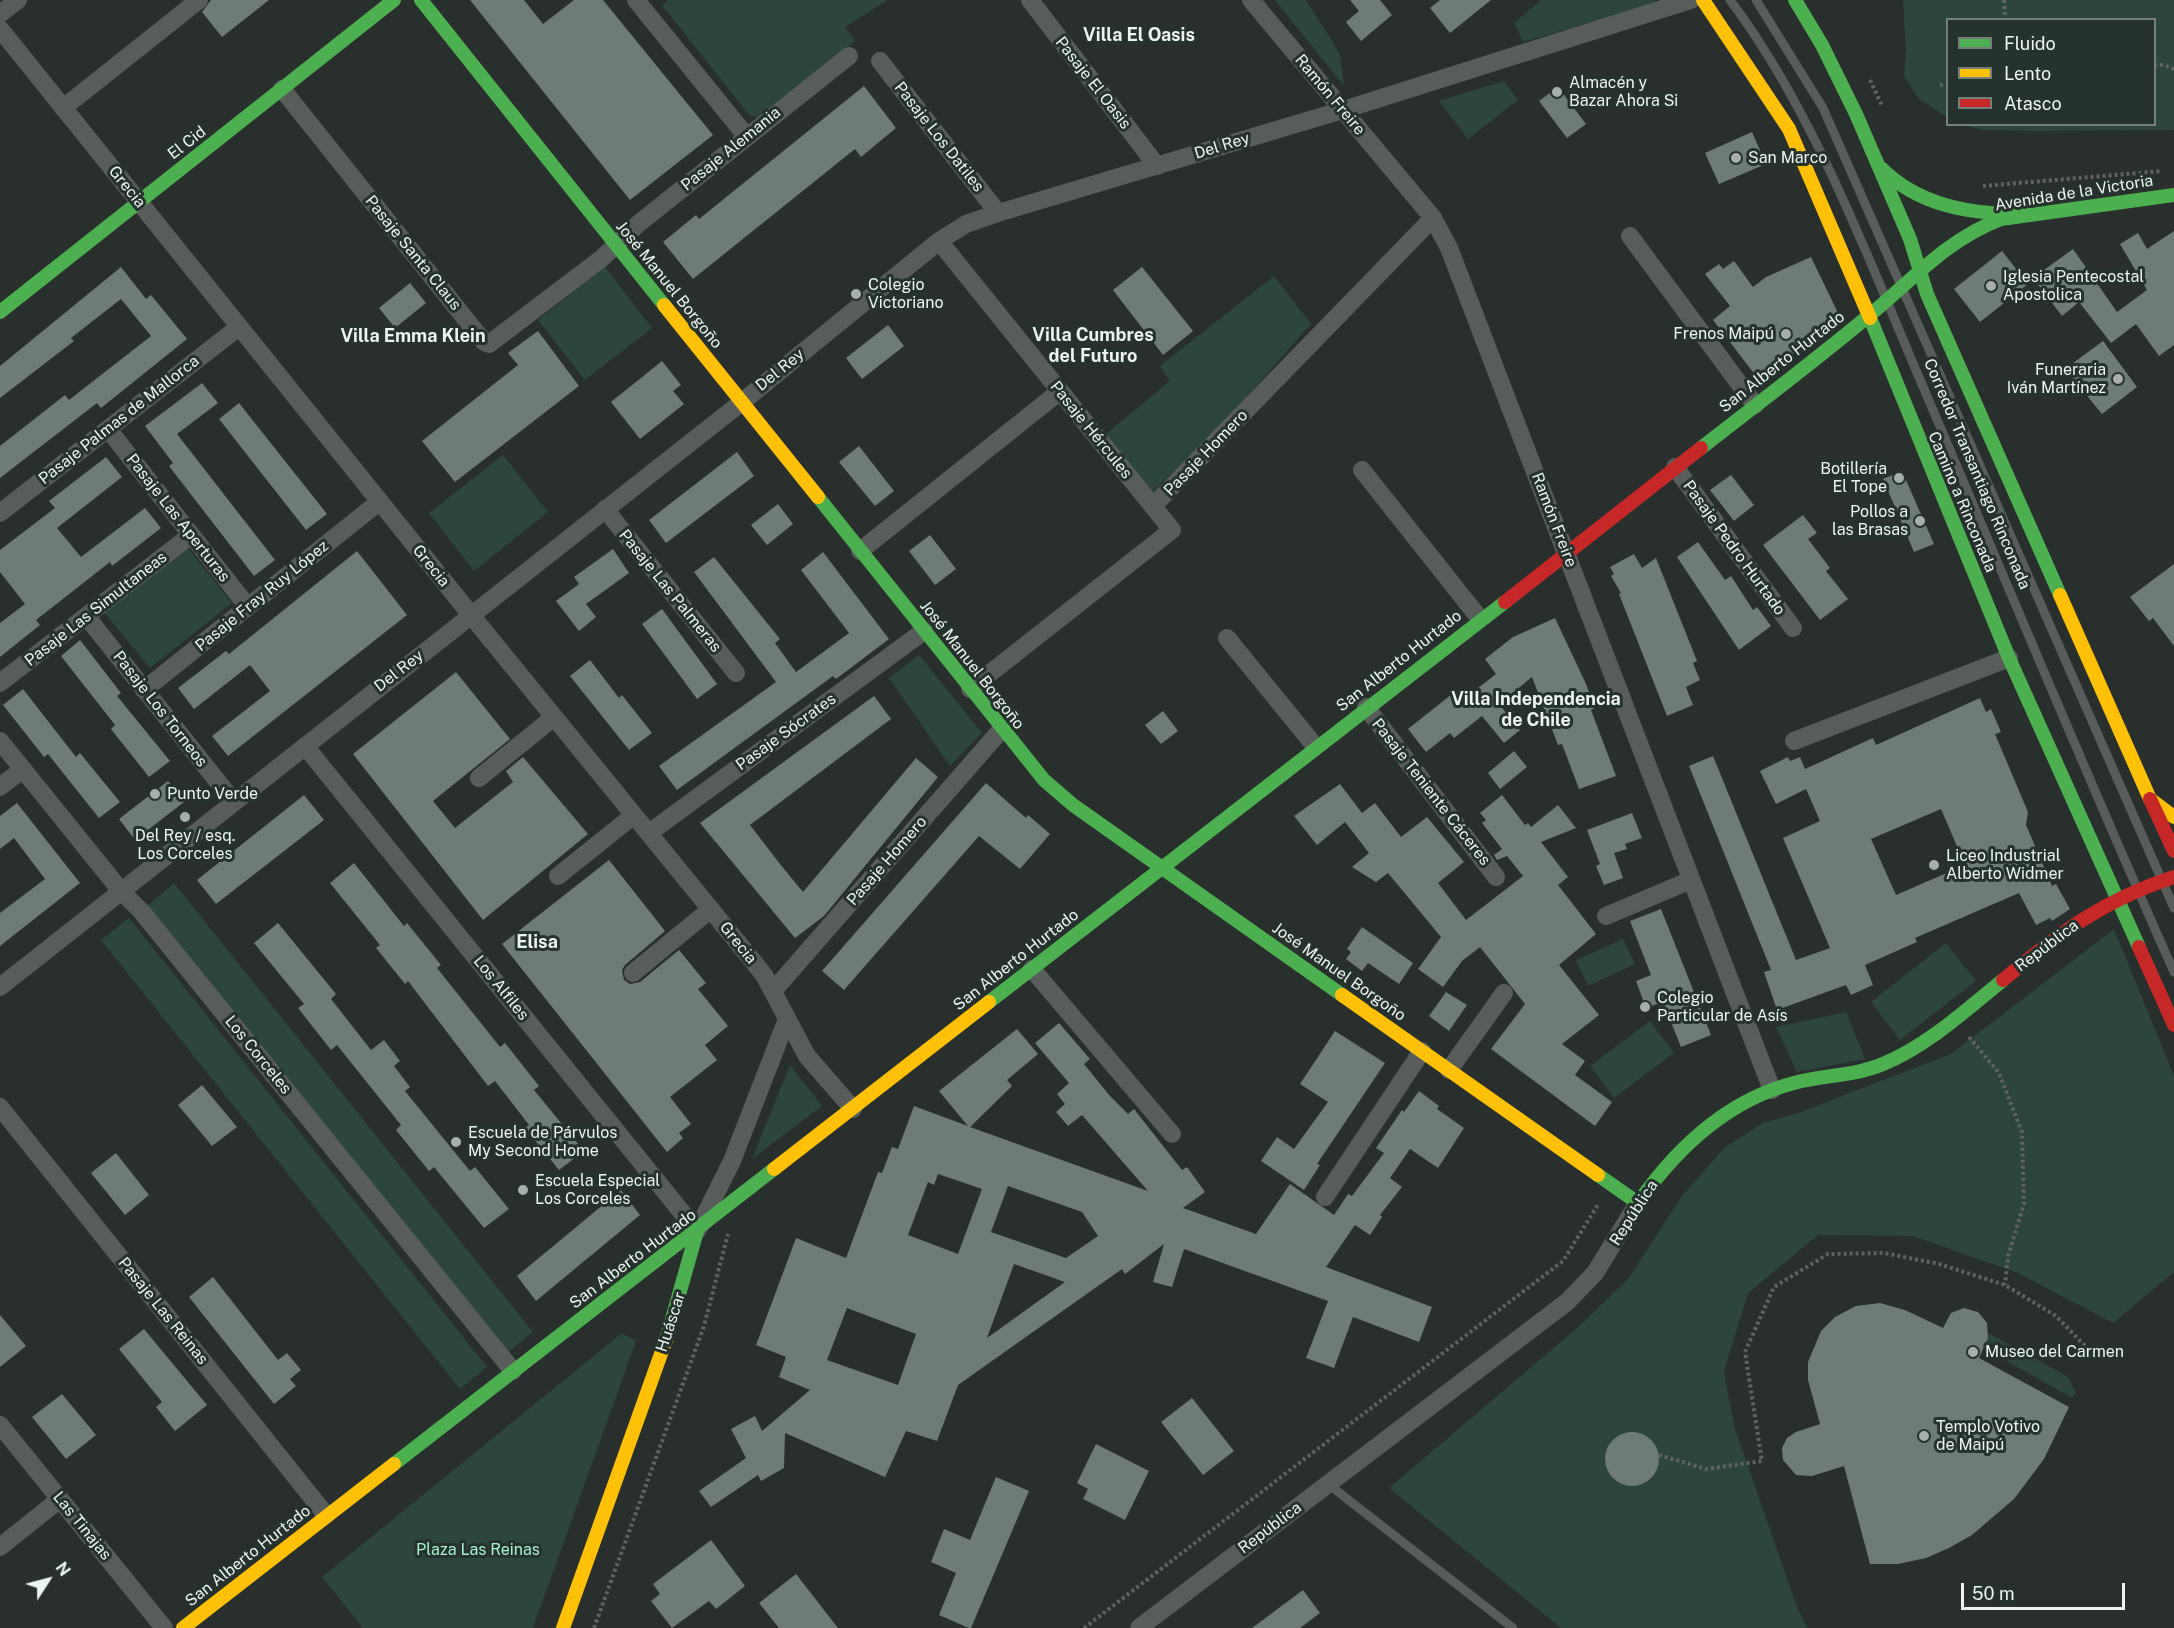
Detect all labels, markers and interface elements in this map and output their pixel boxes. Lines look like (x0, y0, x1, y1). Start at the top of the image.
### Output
legend (1946, 18, 2156, 126)
district label: Villa El Oasis (1083, 24, 1195, 46)
street label: Pasaje El Oasis (1051, 33, 1135, 133)
text: Fluido (2004, 33, 2056, 54)
street label: Ramón Freire (1291, 51, 1369, 139)
text: Lento (2004, 63, 2051, 84)
place label: Almacén y Bazar Ahora Si (1569, 73, 1678, 111)
street label: Pasaje Los Datiles (890, 78, 988, 196)
marker: Almacén y Bazar Ahora Si (1550, 85, 1564, 99)
text: Atasco (2004, 93, 2062, 114)
street label: Pasaje Alemania (677, 103, 785, 195)
street label: El Cid (164, 122, 210, 164)
street label: Del Rey (1192, 128, 1252, 164)
place label: San Marco (1748, 148, 1827, 168)
marker: San Marco (1729, 151, 1743, 165)
street label: Grecia (104, 162, 150, 212)
street label: Avenida de la Victoria (1993, 171, 2155, 215)
street label: Pasaje Santa Claus (361, 192, 465, 314)
street label: José Manuel Borgoño (612, 217, 726, 353)
place label: Iglesia Pentecostal Apostolica (2003, 267, 2144, 305)
place label: Colegio Victoriano (868, 275, 943, 313)
marker: Iglesia Pentecostal Apostolica (1984, 279, 1998, 293)
marker: Colegio Victoriano (849, 287, 863, 301)
street label: San Alberto Hurtado (1716, 307, 1848, 417)
district label: Villa Cumbres del Futuro (1032, 324, 1154, 366)
place label: Frenos Maipú (1673, 324, 1774, 344)
district label: Villa Emma Klein (340, 325, 486, 347)
marker: Frenos Maipú (1779, 327, 1793, 341)
street label: Del Rey (752, 345, 808, 395)
street label: Pasaje Palmas de Mallorca (35, 351, 203, 489)
street label: Corredor Transantiago Rinconada (1920, 356, 2034, 592)
place label: Funeraria Iván Martínez (2007, 360, 2106, 398)
marker: Funeraria Iván Martínez (2111, 372, 2125, 386)
street label: Pasaje Hércules (1046, 377, 1136, 483)
street label: Pasaje Homero (1160, 406, 1252, 500)
street label: Camino a Rinconada (1924, 429, 2000, 575)
street label: Pasaje Las Aperturas (122, 450, 234, 586)
place label: Botillería El Tope (1820, 459, 1887, 497)
street label: Ramón Freire (1527, 470, 1581, 570)
marker: Botillería El Tope (1892, 471, 1906, 485)
street label: Pasaje Pedro Hurtado (1679, 477, 1789, 619)
place label: Pollos a las Brasas (1832, 502, 1908, 540)
marker: Pollos a las Brasas (1913, 514, 1927, 528)
street label: Pasaje Las Palmeras (615, 526, 725, 656)
street label: Pasaje Fray Ruy López (191, 536, 333, 656)
street label: Grecia (408, 541, 454, 591)
street label: Pasaje Las Simultaneas (21, 548, 171, 670)
street label: José Manuel Borgoño (916, 597, 1028, 733)
street label: San Alberto Hurtado (1333, 606, 1465, 716)
street label: Del Rey (371, 646, 427, 696)
street label: Pasaje Los Torneos (109, 647, 211, 771)
district label: Villa Independencia de Chile (1451, 688, 1621, 730)
street label: Pasaje Sócrates (732, 689, 840, 775)
street label: Pasaje Teniente Cáceres (1368, 715, 1494, 869)
place label: Punto Verde (167, 784, 258, 804)
marker: Punto Verde (148, 787, 162, 801)
marker: Del Rey / esq. Los Corceles (178, 810, 192, 824)
street label: Pasaje Homero (843, 812, 931, 910)
place label: Del Rey / esq. Los Corceles (135, 826, 235, 864)
place label: Liceo Industrial Alberto Widmer (1946, 846, 2064, 884)
marker: Liceo Industrial Alberto Widmer (1927, 858, 1941, 872)
street label: San Alberto Hurtado (950, 905, 1082, 1015)
street label: República (2012, 916, 2082, 976)
street label: Grecia (715, 918, 761, 968)
street label: José Manuel Borgoño (1269, 919, 1409, 1025)
district label: Elisa (516, 931, 558, 953)
street label: Los Alfiles (469, 952, 533, 1024)
place label: Colegio Particular de Asís (1657, 988, 1788, 1026)
marker: Colegio Particular de Asís (1638, 1000, 1652, 1014)
street label: Los Corceles (221, 1012, 295, 1098)
place label: Escuela de Párvulos My Second Home (468, 1123, 617, 1161)
marker: Escuela de Párvulos My Second Home (449, 1135, 463, 1149)
place label: Escuela Especial Los Corceles (535, 1171, 660, 1209)
street label: República (1606, 1177, 1662, 1249)
marker: Escuela Especial Los Corceles (516, 1183, 530, 1197)
street label: San Alberto Hurtado (566, 1205, 700, 1313)
street label: Pasaje Las Reinas (114, 1254, 212, 1368)
street label: Huáscar (652, 1290, 690, 1354)
place label: Museo del Carmen (1985, 1342, 2124, 1362)
marker: Museo del Carmen (1966, 1345, 1980, 1359)
place label: Templo Votivo de Maipú (1936, 1417, 2040, 1455)
marker: Templo Votivo de Maipú (1917, 1429, 1931, 1443)
street label: Las Tinajas (49, 1488, 115, 1564)
street label: República (1235, 1498, 1305, 1558)
street label: San Alberto Hurtado (182, 1501, 314, 1611)
park label: Plaza Las Reinas (416, 1540, 540, 1560)
north arrow (18, 1550, 78, 1610)
text: N (52, 1558, 74, 1580)
scale bar (1964, 1571, 2128, 1609)
text: 50 m (1972, 1583, 2015, 1604)

